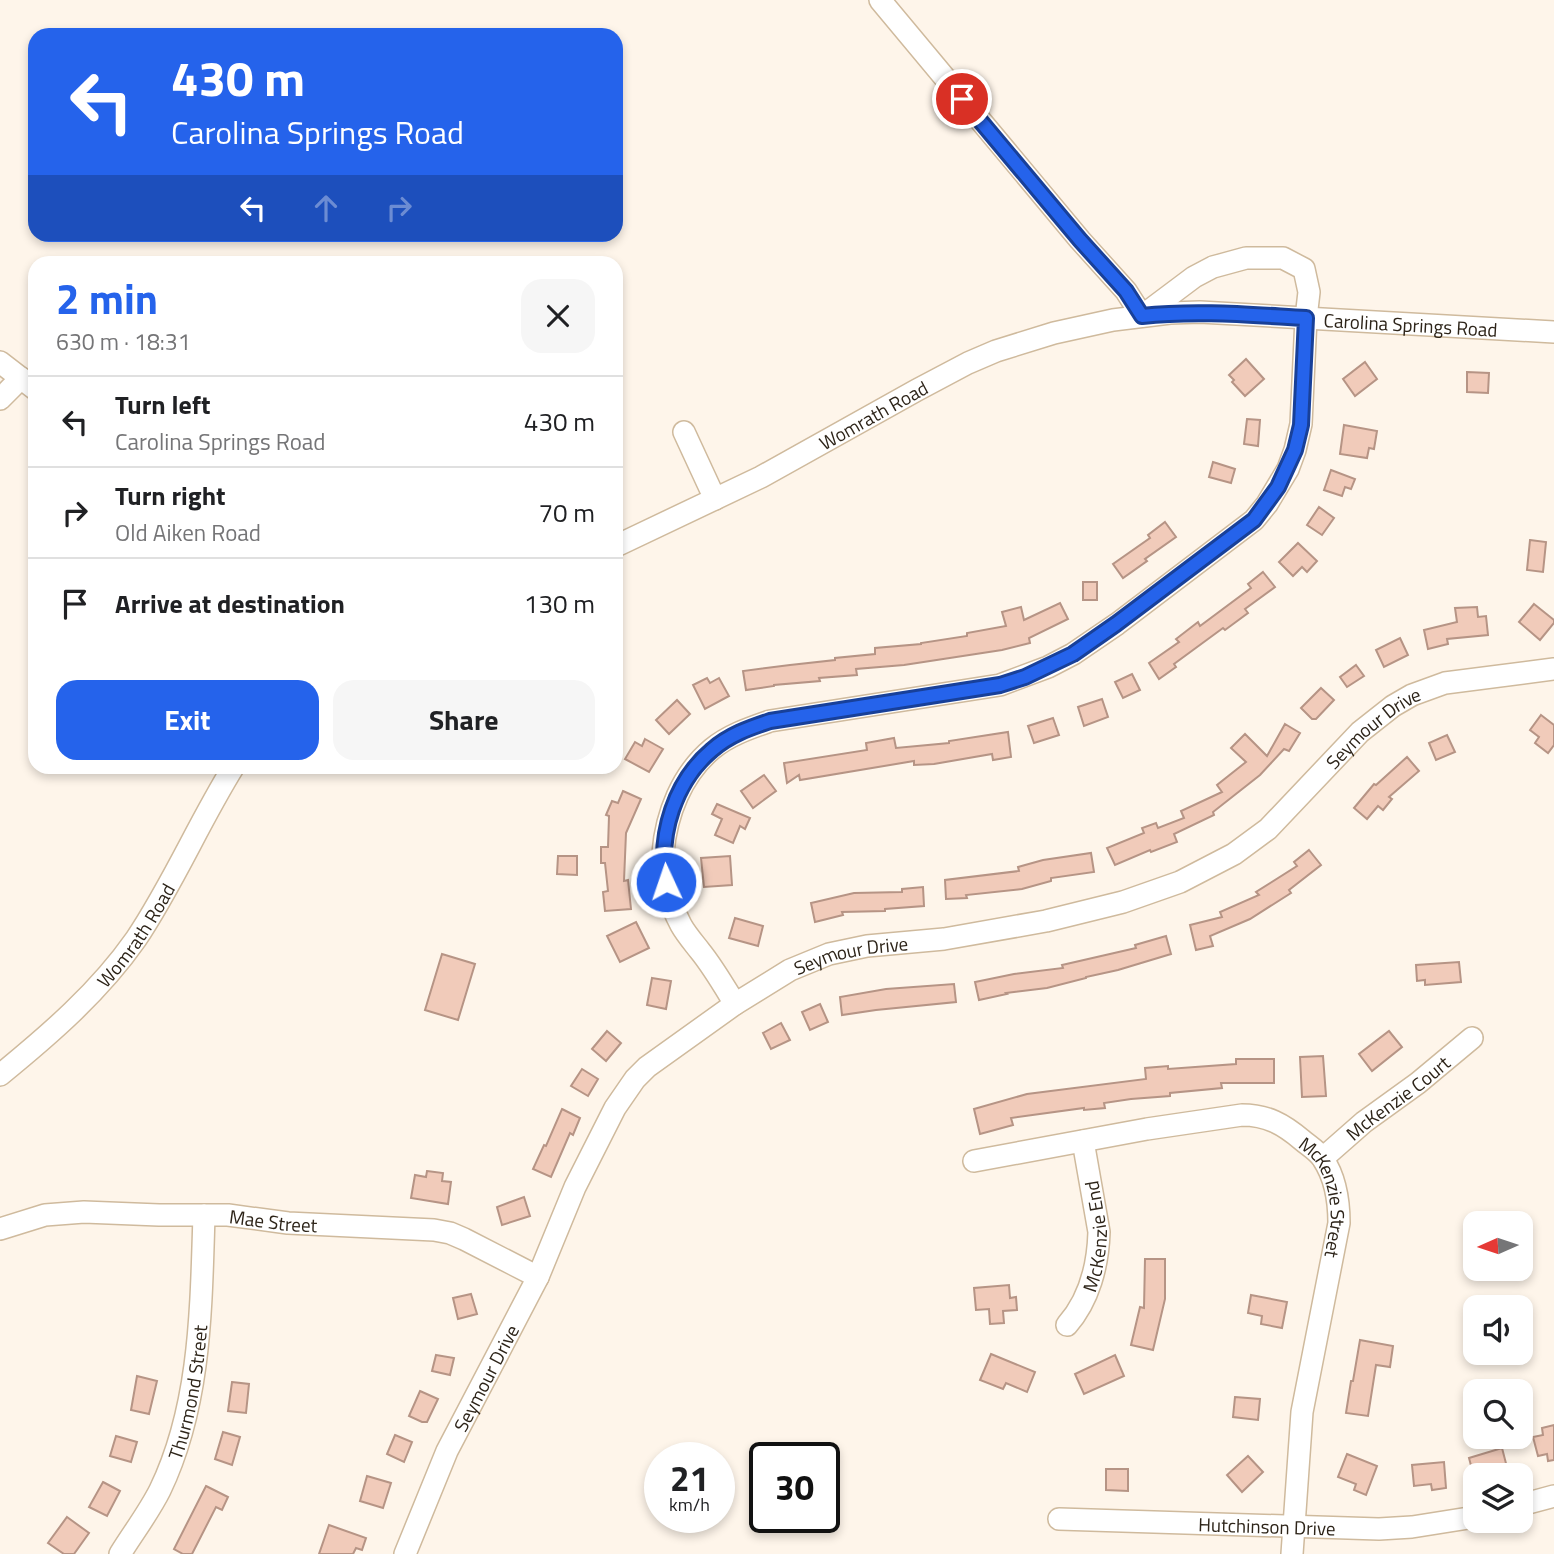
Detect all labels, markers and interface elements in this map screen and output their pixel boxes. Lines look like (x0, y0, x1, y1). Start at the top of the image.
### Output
text: 430 m (171, 40, 305, 115)
icon: left (56, 56, 147, 147)
pin (932, 69, 992, 129)
icon: arrive (943, 80, 981, 118)
text: Carolina Springs Road (171, 108, 464, 156)
icon: left (234, 189, 272, 227)
icon: ahead (307, 189, 345, 227)
icon: right (380, 189, 418, 227)
text: 2 min (56, 266, 158, 330)
button: close (521, 279, 595, 353)
street label: Carolina Springs Road (1323, 305, 1498, 343)
text: 630 m · 18:31 (56, 324, 191, 359)
street label: Womrath Road (813, 372, 933, 457)
text: Turn left (115, 385, 210, 424)
text: 430 m (524, 402, 595, 441)
icon: left (56, 403, 94, 441)
text: Carolina Springs Road (115, 424, 326, 459)
text: Turn right (115, 476, 226, 515)
text: 70 m (538, 493, 595, 532)
icon: right (56, 494, 94, 532)
text: Old Aiken Road (115, 515, 261, 550)
text: Arrive at destination (115, 584, 345, 623)
text: 130 m (524, 584, 595, 623)
icon: arrive (56, 585, 94, 623)
street label: Seymour Drive (1318, 679, 1424, 775)
button: Exit (56, 680, 319, 760)
button: Share (333, 680, 595, 760)
position arrow (629, 845, 703, 919)
street label: Womrath Road (89, 878, 181, 993)
street label: Seymour Drive (789, 928, 909, 982)
street label: McKenzie Court (1339, 1048, 1456, 1147)
street label: McKenzie Street (1293, 1129, 1354, 1261)
street label: McKenzie End (1074, 1179, 1114, 1296)
street label: Mae Street (228, 1201, 318, 1239)
north arrow (1463, 1211, 1533, 1281)
map controls (1463, 1211, 1533, 1533)
button: sound (1463, 1295, 1533, 1365)
street label: Seymour Drive (445, 1319, 525, 1436)
street label: Thurmond Street (160, 1323, 214, 1463)
button: search (1463, 1379, 1533, 1449)
speed limit sign: 30 (749, 1442, 840, 1533)
text: 21 (670, 1451, 709, 1505)
button: layers (1463, 1463, 1533, 1533)
text: km/h (669, 1491, 710, 1518)
street label: Hutchinson Drive (1198, 1509, 1336, 1542)

